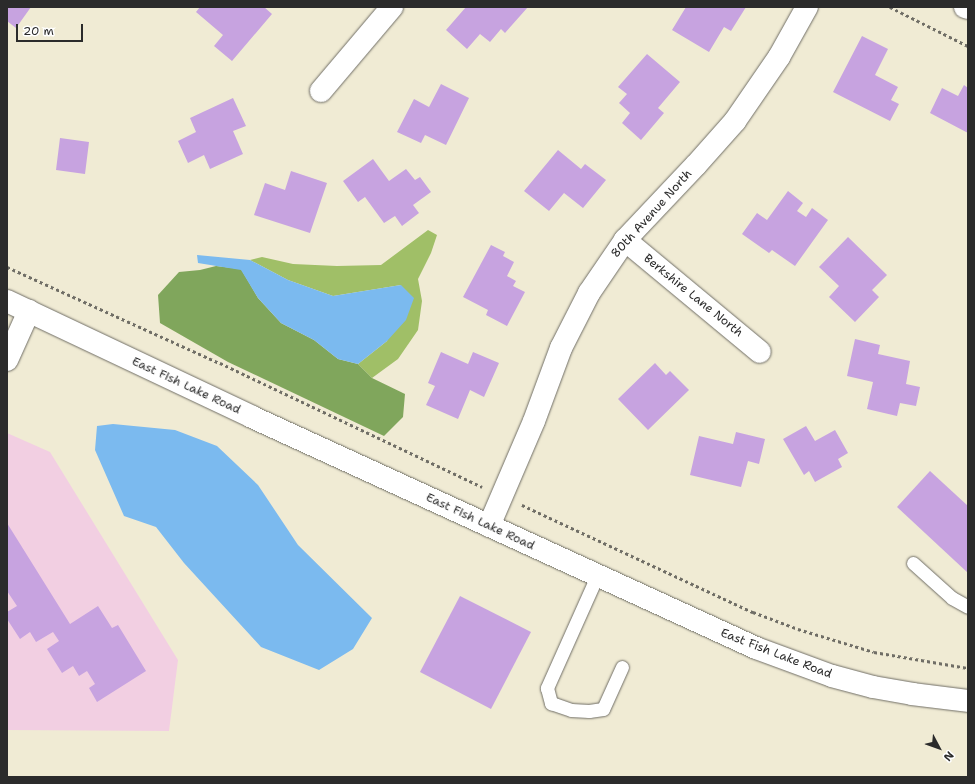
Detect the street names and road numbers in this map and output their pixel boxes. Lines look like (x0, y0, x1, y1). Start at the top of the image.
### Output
street label: 80th Avenue North (609, 167, 695, 261)
street label: Berkshire Lane North (640, 251, 746, 341)
street label: East Fish Lake Road (129, 354, 243, 418)
street label: East Fish Lake Road (423, 490, 537, 554)
street label: East Fish Lake Road (718, 626, 834, 682)

